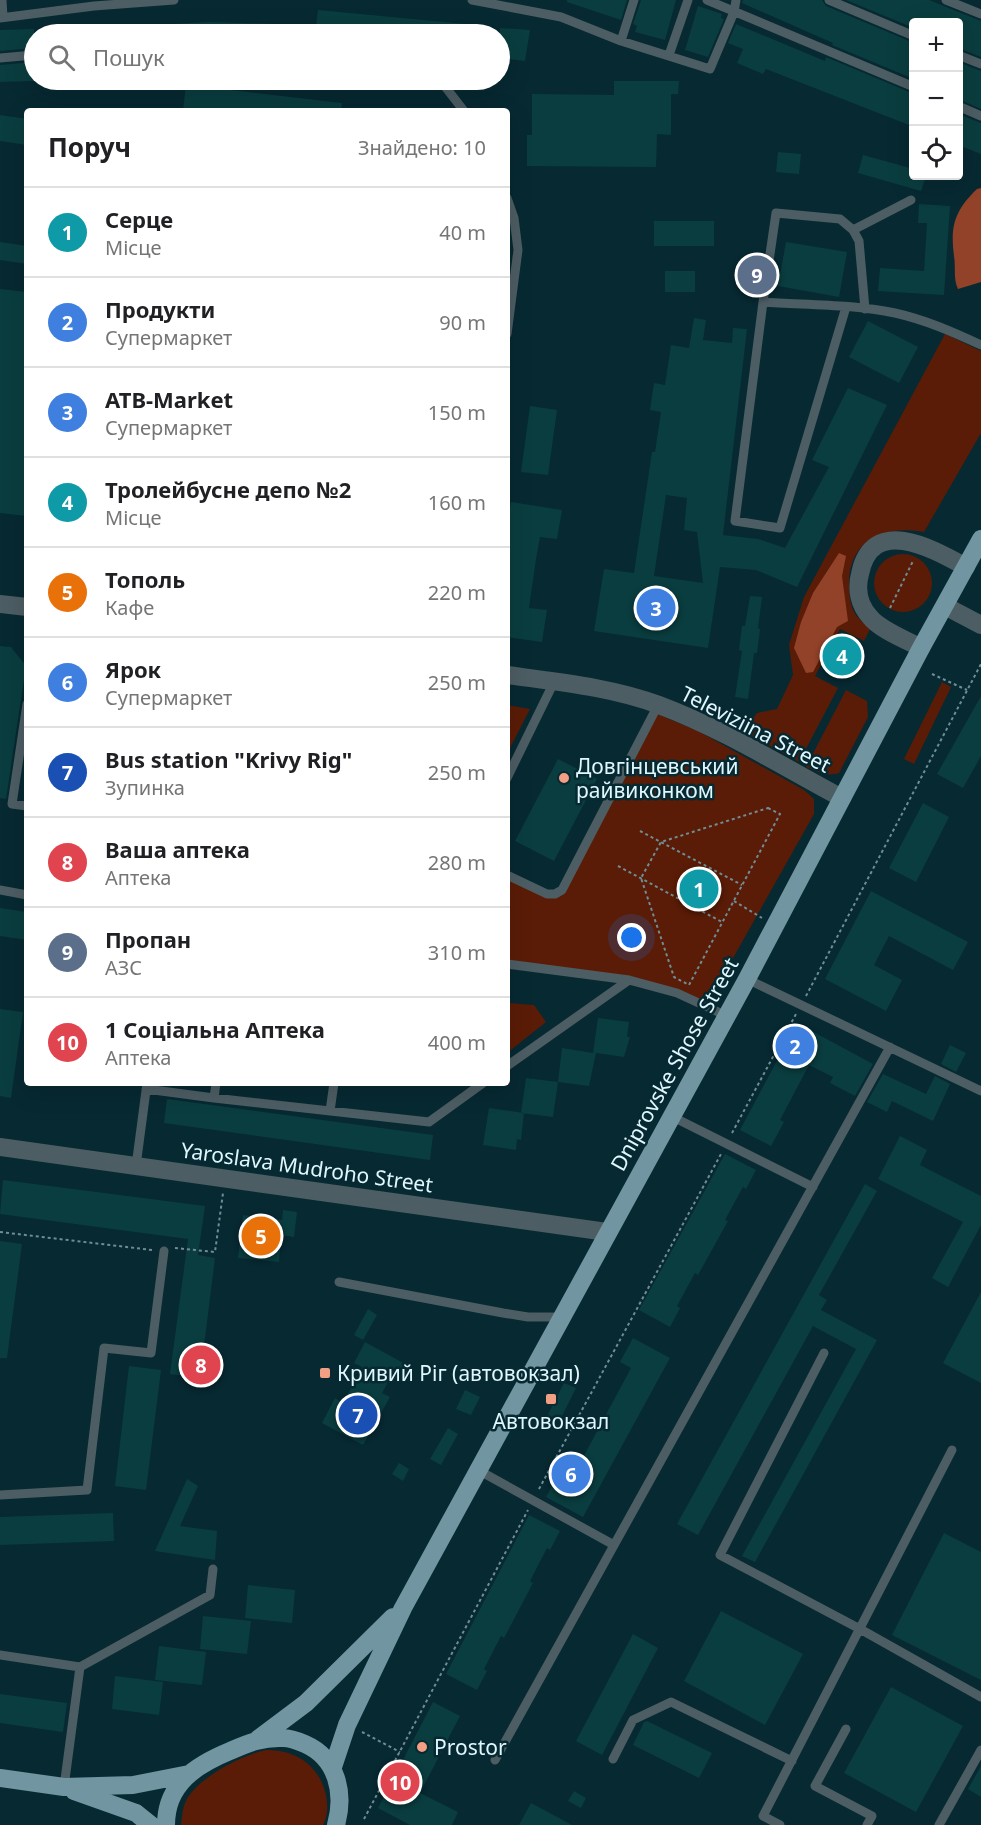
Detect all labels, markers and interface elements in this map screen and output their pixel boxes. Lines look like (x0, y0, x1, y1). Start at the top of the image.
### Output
map controls (909, 18, 963, 180)
button: + (909, 18, 963, 72)
search box (24, 24, 510, 90)
icon: search (45, 41, 78, 74)
text: Пошук (93, 42, 165, 72)
button: − (909, 72, 963, 126)
button: locate (909, 126, 963, 180)
text: Поруч (48, 129, 131, 165)
text: Знайдено: 10 (358, 134, 486, 161)
text: Серце (105, 204, 173, 234)
text: 1 (62, 219, 73, 246)
text: 40 m (439, 219, 486, 246)
text: Місце (105, 234, 161, 261)
pin: 9 (738, 252, 777, 298)
text: Продукти (105, 294, 215, 324)
text: 2 (62, 309, 73, 336)
text: 90 m (439, 309, 486, 336)
text: Супермаркет (105, 324, 232, 351)
text: ATB-Market (105, 384, 233, 414)
text: 3 (62, 399, 73, 426)
text: 150 m (428, 399, 486, 426)
text: Супермаркет (105, 414, 232, 441)
text: Тролейбусне депо №2 (105, 474, 351, 504)
text: 4 (62, 489, 73, 516)
text: 160 m (428, 489, 486, 516)
text: Місце (105, 504, 161, 531)
text: Тополь (105, 564, 185, 594)
text: 5 (62, 579, 73, 606)
text: 220 m (428, 579, 486, 606)
pin: 3 (636, 586, 676, 630)
text: Кафе (105, 594, 154, 621)
pin: 4 (822, 634, 862, 678)
text: Ярок (105, 654, 161, 684)
text: 6 (62, 669, 73, 696)
text: 250 m (428, 669, 486, 696)
street label: Televiziina Street (676, 679, 836, 779)
text: Супермаркет (105, 684, 232, 711)
text: Bus station "Krivy Rig" (105, 744, 352, 774)
place label: Довгінцевський райвиконком (576, 752, 738, 804)
text: 7 (62, 759, 73, 786)
text: 250 m (428, 759, 486, 786)
marker: Довгінцевський райвиконком (557, 771, 571, 785)
text: Зупинка (105, 774, 185, 801)
text: Ваша аптека (105, 834, 250, 864)
text: 8 (62, 849, 73, 876)
text: 280 m (428, 849, 486, 876)
text: Аптека (105, 864, 171, 891)
pin: 1 (680, 866, 718, 912)
your location (617, 923, 646, 952)
text: Пропан (105, 924, 191, 954)
text: 9 (62, 939, 73, 966)
text: 310 m (428, 939, 486, 966)
street label: Dniprovske Shose Street (604, 952, 745, 1176)
text: АЗС (105, 954, 142, 981)
text: 1 Соціальна Аптека (105, 1014, 325, 1044)
pin: 2 (776, 1024, 814, 1068)
text: 10 (56, 1029, 79, 1056)
text: 400 m (428, 1029, 486, 1056)
text: Аптека (105, 1044, 171, 1071)
street label: Yaroslava Mudroho Street (179, 1135, 435, 1199)
pin: 5 (242, 1214, 280, 1258)
pin: 8 (182, 1342, 220, 1388)
place label: Кривий Ріг (автовокзал) (337, 1359, 580, 1387)
marker: Кривий Ріг (автовокзал) (318, 1366, 332, 1380)
pin: 7 (338, 1392, 378, 1438)
marker: Автовокзал (544, 1392, 558, 1406)
place label: Автовокзал (493, 1407, 609, 1435)
pin: 6 (552, 1452, 590, 1496)
place label: Prostor (434, 1733, 507, 1761)
marker: Prostor (415, 1740, 429, 1754)
pin: 10 (380, 1760, 420, 1804)

